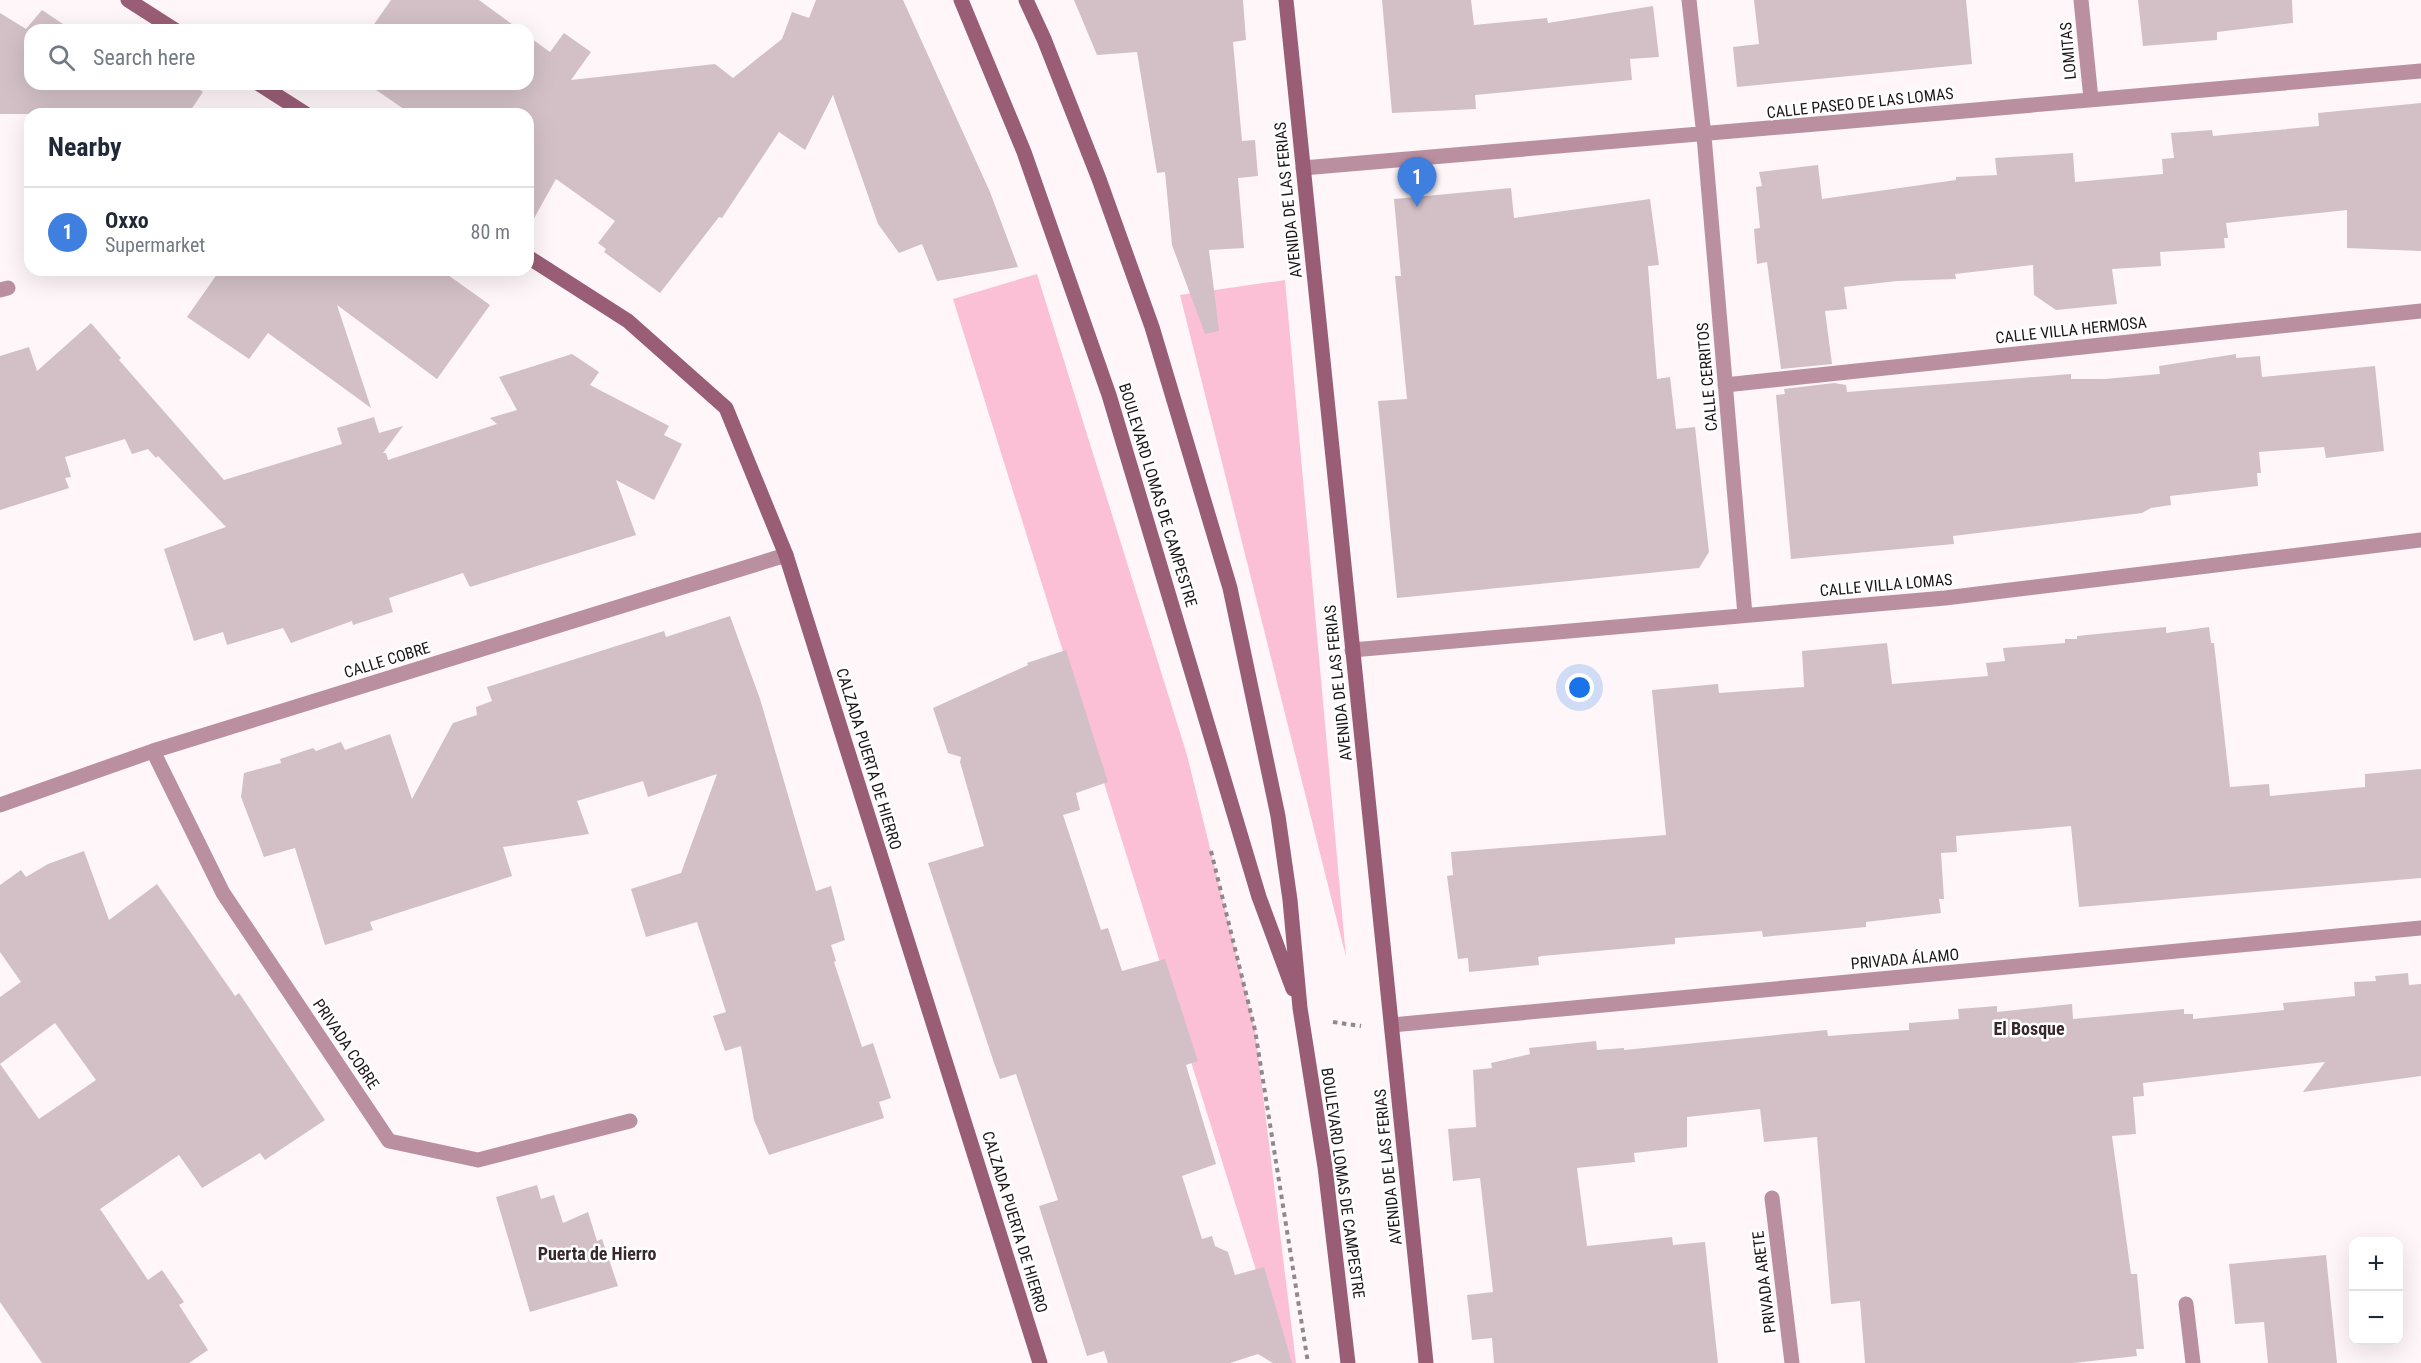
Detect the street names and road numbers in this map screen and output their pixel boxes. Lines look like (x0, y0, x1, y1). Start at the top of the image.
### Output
street label: LOMITAS (2056, 21, 2080, 81)
street label: CALLE PASEO DE LAS LOMAS (1766, 84, 1954, 122)
street label: AVENIDA DE LAS FERIAS (1270, 121, 1306, 279)
street label: CALLE VILLA HERMOSA (1994, 313, 2148, 347)
street label: CALLE CERRITOS (1693, 322, 1721, 432)
street label: BOULEVARD LOMAS DE CAMPESTRE (1115, 381, 1201, 609)
street label: CALLE VILLA LOMAS (1819, 570, 1953, 600)
street label: AVENIDA DE LAS FERIAS (1320, 604, 1356, 762)
street label: CALLE COBRE (342, 638, 432, 682)
street label: CALZADA PUERTA DE HIERRO (832, 666, 906, 852)
street label: PRIVADA ÁLAMO (1850, 945, 1960, 973)
street label: PRIVADA COBRE (309, 995, 383, 1093)
street label: BOULEVARD LOMAS DE CAMPESTRE (1317, 1066, 1369, 1300)
street label: AVENIDA DE LAS FERIAS (1370, 1088, 1406, 1246)
street label: CALZADA PUERTA DE HIERRO (978, 1129, 1052, 1315)
street label: PRIVADA ARETE (1748, 1230, 1780, 1334)

